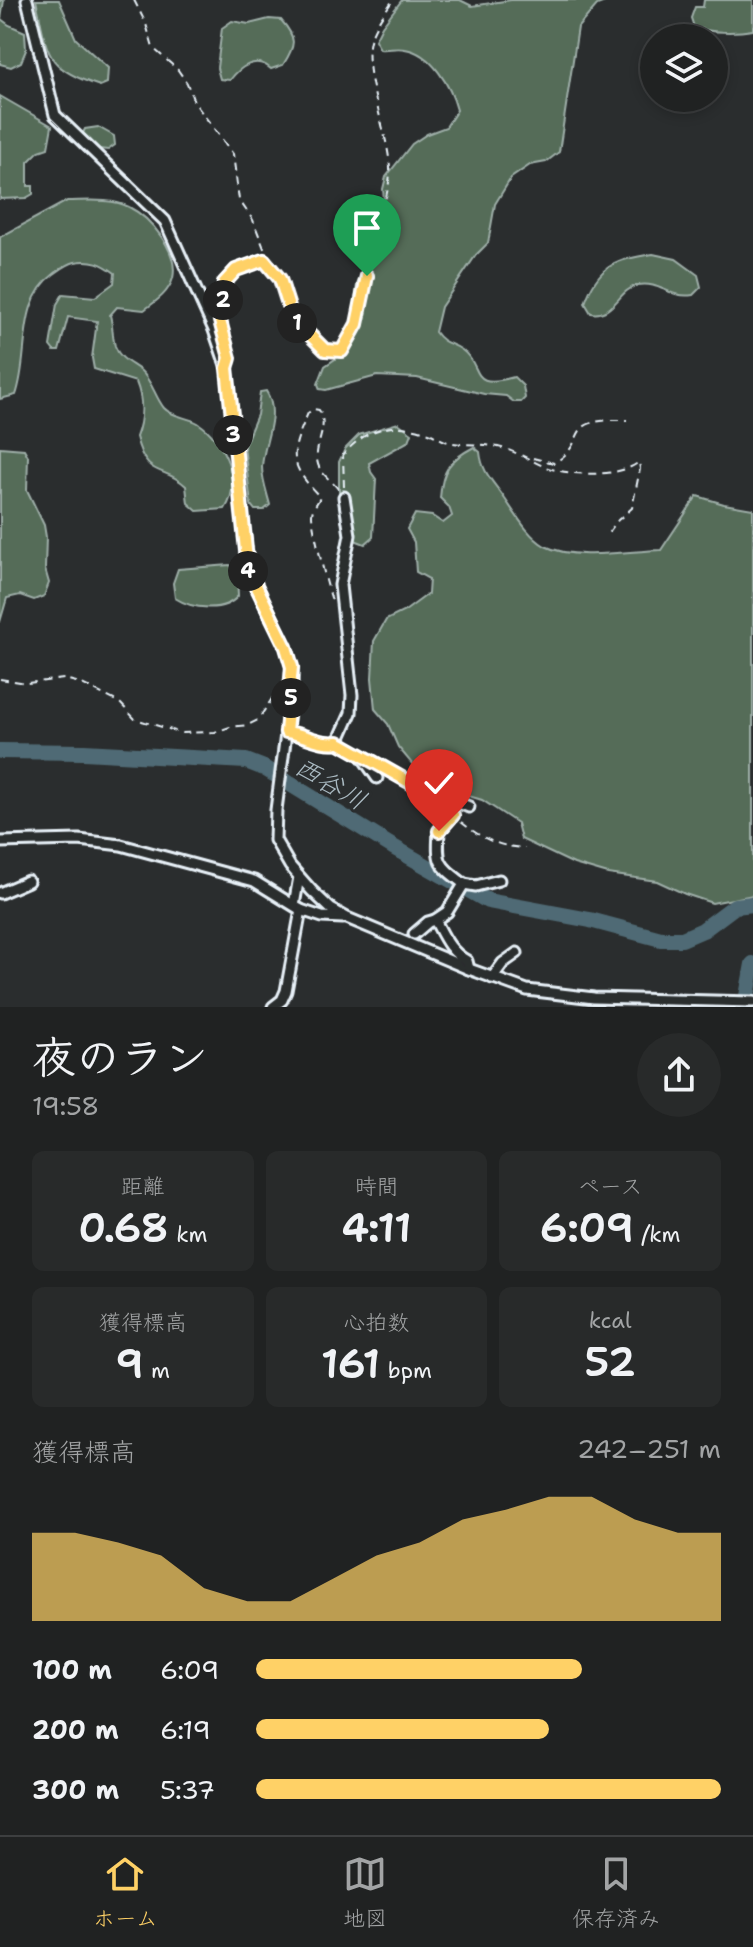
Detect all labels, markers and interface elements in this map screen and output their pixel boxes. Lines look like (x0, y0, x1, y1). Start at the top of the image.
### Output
map controls (640, 24, 728, 112)
button: layers (640, 24, 728, 112)
pin (333, 194, 401, 276)
icon: arrive (345, 206, 389, 250)
pin: 2 (203, 280, 243, 320)
text: 2 (215, 285, 231, 314)
pin: 1 (277, 303, 317, 343)
text: 1 (292, 308, 302, 337)
pin: 3 (213, 415, 253, 455)
text: 3 (225, 420, 241, 449)
pin: 4 (228, 551, 268, 591)
text: 4 (240, 556, 256, 585)
pin: 5 (271, 678, 311, 718)
text: 5 (284, 683, 298, 712)
water label: 西谷川 (288, 748, 374, 818)
pin (405, 749, 473, 831)
icon: check (417, 761, 461, 805)
text: 夜のラン (32, 1028, 208, 1087)
button: share (637, 1033, 721, 1117)
text: 19:58 (32, 1088, 100, 1123)
text: 距離 (121, 1172, 165, 1201)
text: 時間 (354, 1172, 399, 1201)
text: ペース (578, 1172, 643, 1201)
text: 0.68 (78, 1201, 169, 1255)
text: 4:11 (341, 1201, 412, 1255)
text: 6:09 (540, 1201, 634, 1255)
text: km (169, 1220, 207, 1249)
text: /km (634, 1220, 680, 1249)
text: kcal (589, 1306, 632, 1335)
text: 獲得標高 (99, 1308, 187, 1337)
text: 心拍数 (343, 1308, 410, 1337)
text: 52 (585, 1335, 636, 1389)
text: 9 (116, 1337, 144, 1391)
text: 161 (321, 1337, 380, 1391)
text: m (144, 1356, 170, 1385)
text: bpm (380, 1356, 432, 1385)
text: 242–251 m (577, 1431, 721, 1466)
text: 獲得標高 (32, 1434, 136, 1469)
text: 100 m (32, 1652, 112, 1687)
text: 6:09 (160, 1652, 219, 1687)
text: 200 m (32, 1712, 119, 1747)
text: 6:19 (160, 1712, 211, 1747)
text: 300 m (32, 1772, 119, 1807)
text: 5:37 (160, 1772, 215, 1807)
tab: ホーム (93, 1852, 158, 1933)
tab: 地図 (343, 1852, 387, 1933)
tab: 保存済み (572, 1852, 660, 1933)

